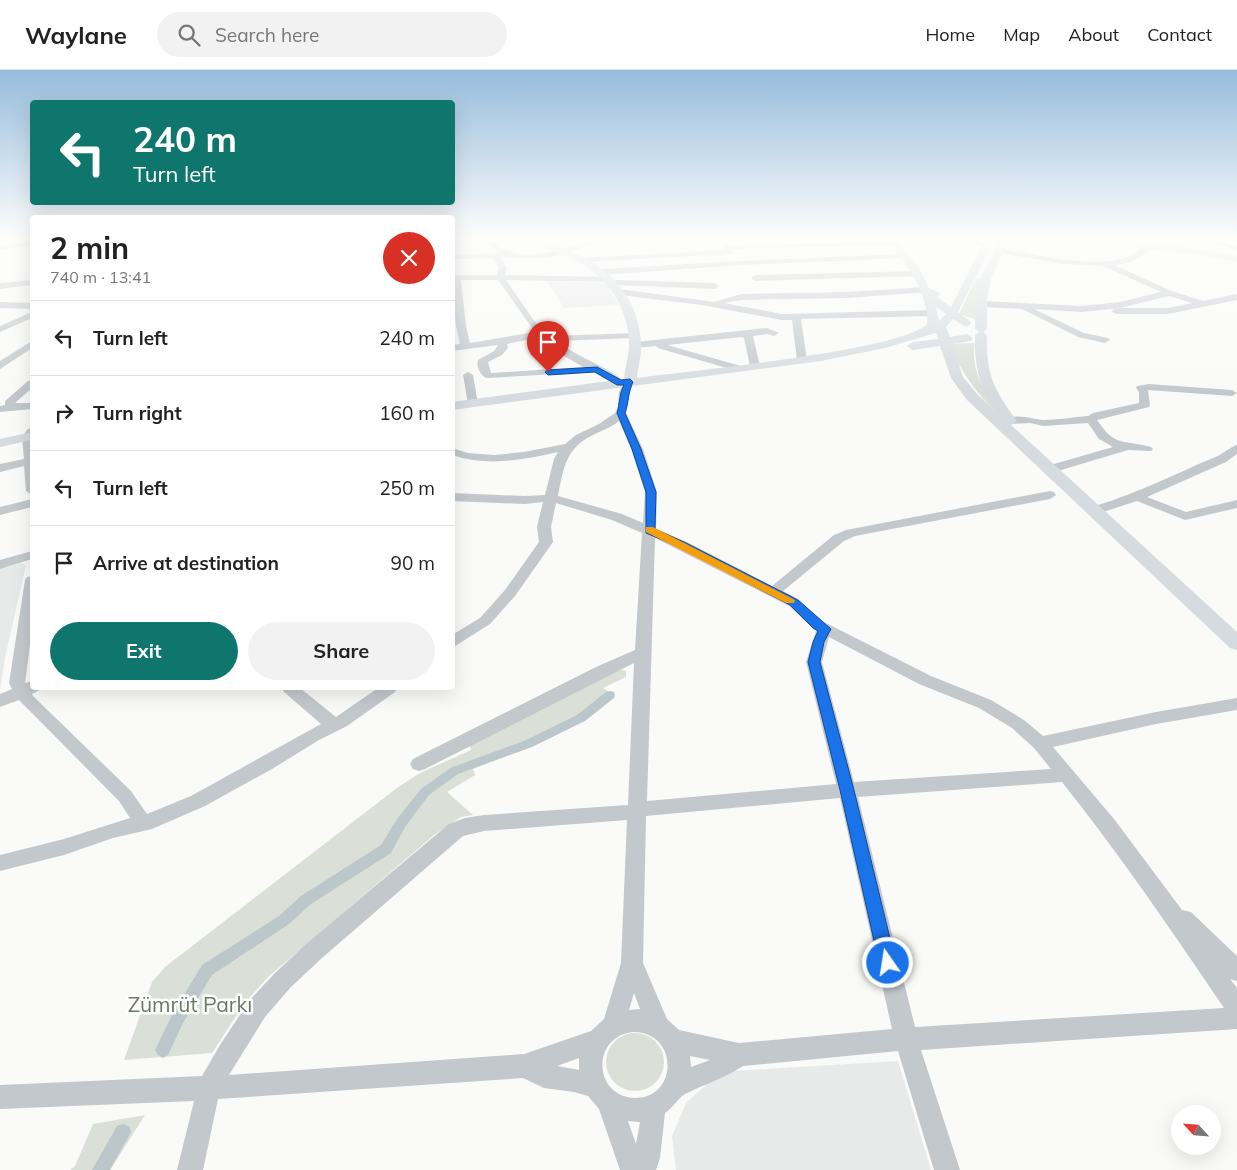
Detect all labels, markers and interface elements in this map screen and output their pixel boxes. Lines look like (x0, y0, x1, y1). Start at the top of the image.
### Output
search box (157, 12, 507, 57)
text: Waylane (25, 20, 127, 50)
icon: search (175, 21, 203, 49)
text: Search here (215, 23, 319, 47)
text: Home (925, 23, 975, 46)
text: Map (1003, 23, 1040, 46)
text: About (1068, 23, 1119, 46)
text: Contact (1147, 23, 1212, 46)
text: 240 m (133, 117, 237, 161)
icon: left (50, 120, 115, 185)
text: Turn left (133, 160, 216, 188)
text: 2 min (50, 229, 129, 267)
button: close (383, 232, 435, 284)
text: 740 m · 13:41 (50, 267, 151, 287)
pin (527, 321, 569, 372)
icon: left (50, 324, 78, 352)
text: Turn left (93, 326, 168, 350)
text: 240 m (379, 326, 435, 350)
icon: arrive (534, 328, 562, 356)
icon: right (50, 399, 78, 427)
text: Turn right (93, 401, 182, 425)
text: 160 m (379, 401, 435, 425)
icon: left (50, 474, 78, 502)
text: Turn left (93, 476, 168, 500)
text: 250 m (379, 476, 435, 500)
icon: arrive (50, 549, 78, 577)
text: Arrive at destination (93, 551, 279, 575)
text: 90 m (391, 551, 435, 575)
button: Exit (50, 622, 238, 680)
button: Share (248, 622, 435, 680)
position arrow (861, 936, 913, 988)
park label: Zümrüt Parkı (128, 991, 252, 1017)
north arrow (1171, 1105, 1221, 1155)
map controls (1171, 1105, 1221, 1155)

